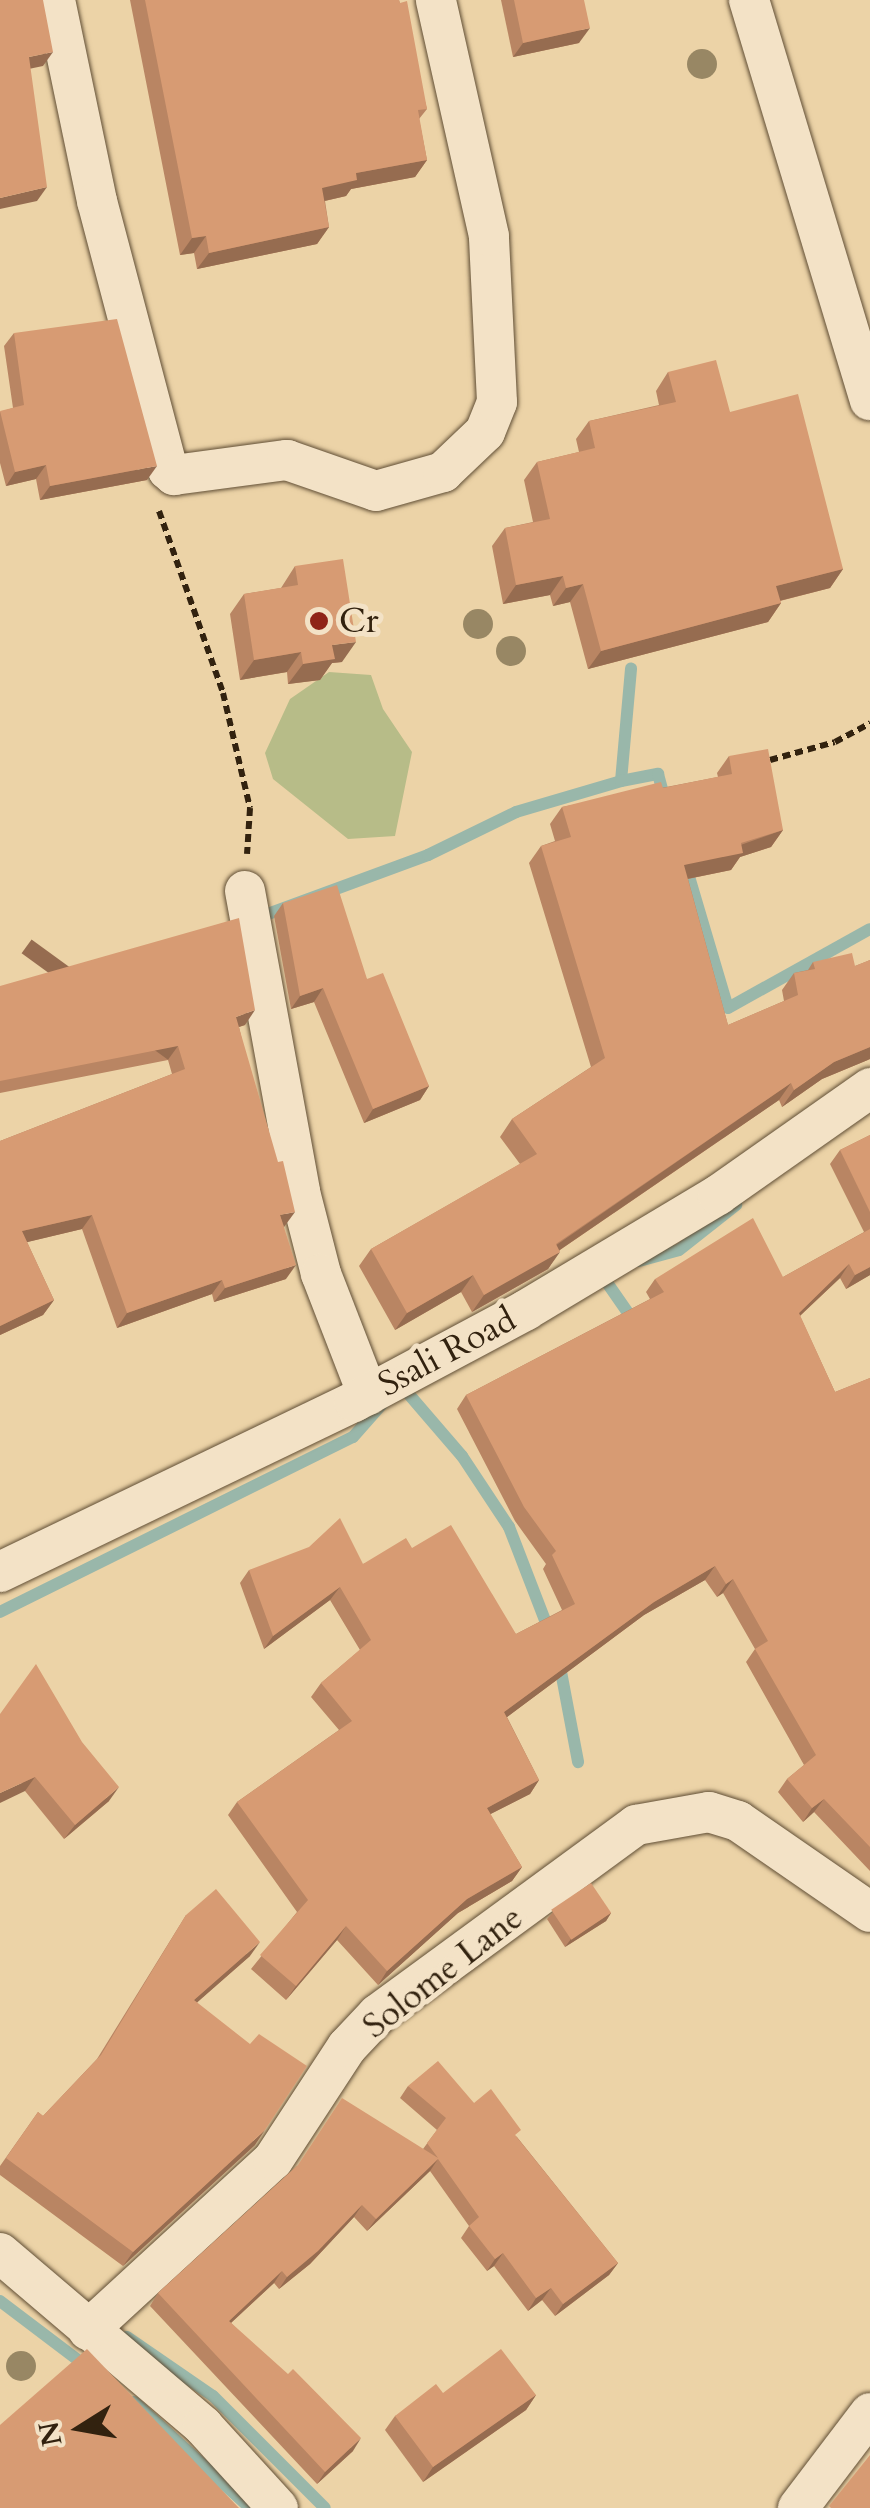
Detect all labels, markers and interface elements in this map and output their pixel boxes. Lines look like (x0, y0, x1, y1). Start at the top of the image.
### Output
place label: Cr (339, 600, 379, 642)
marker: Cr (308, 610, 330, 632)
street label: Ssali Road (371, 1298, 523, 1406)
street label: Solome Lane (355, 1897, 531, 2047)
north arrow (30, 2378, 130, 2478)
text: N (30, 2418, 72, 2449)

